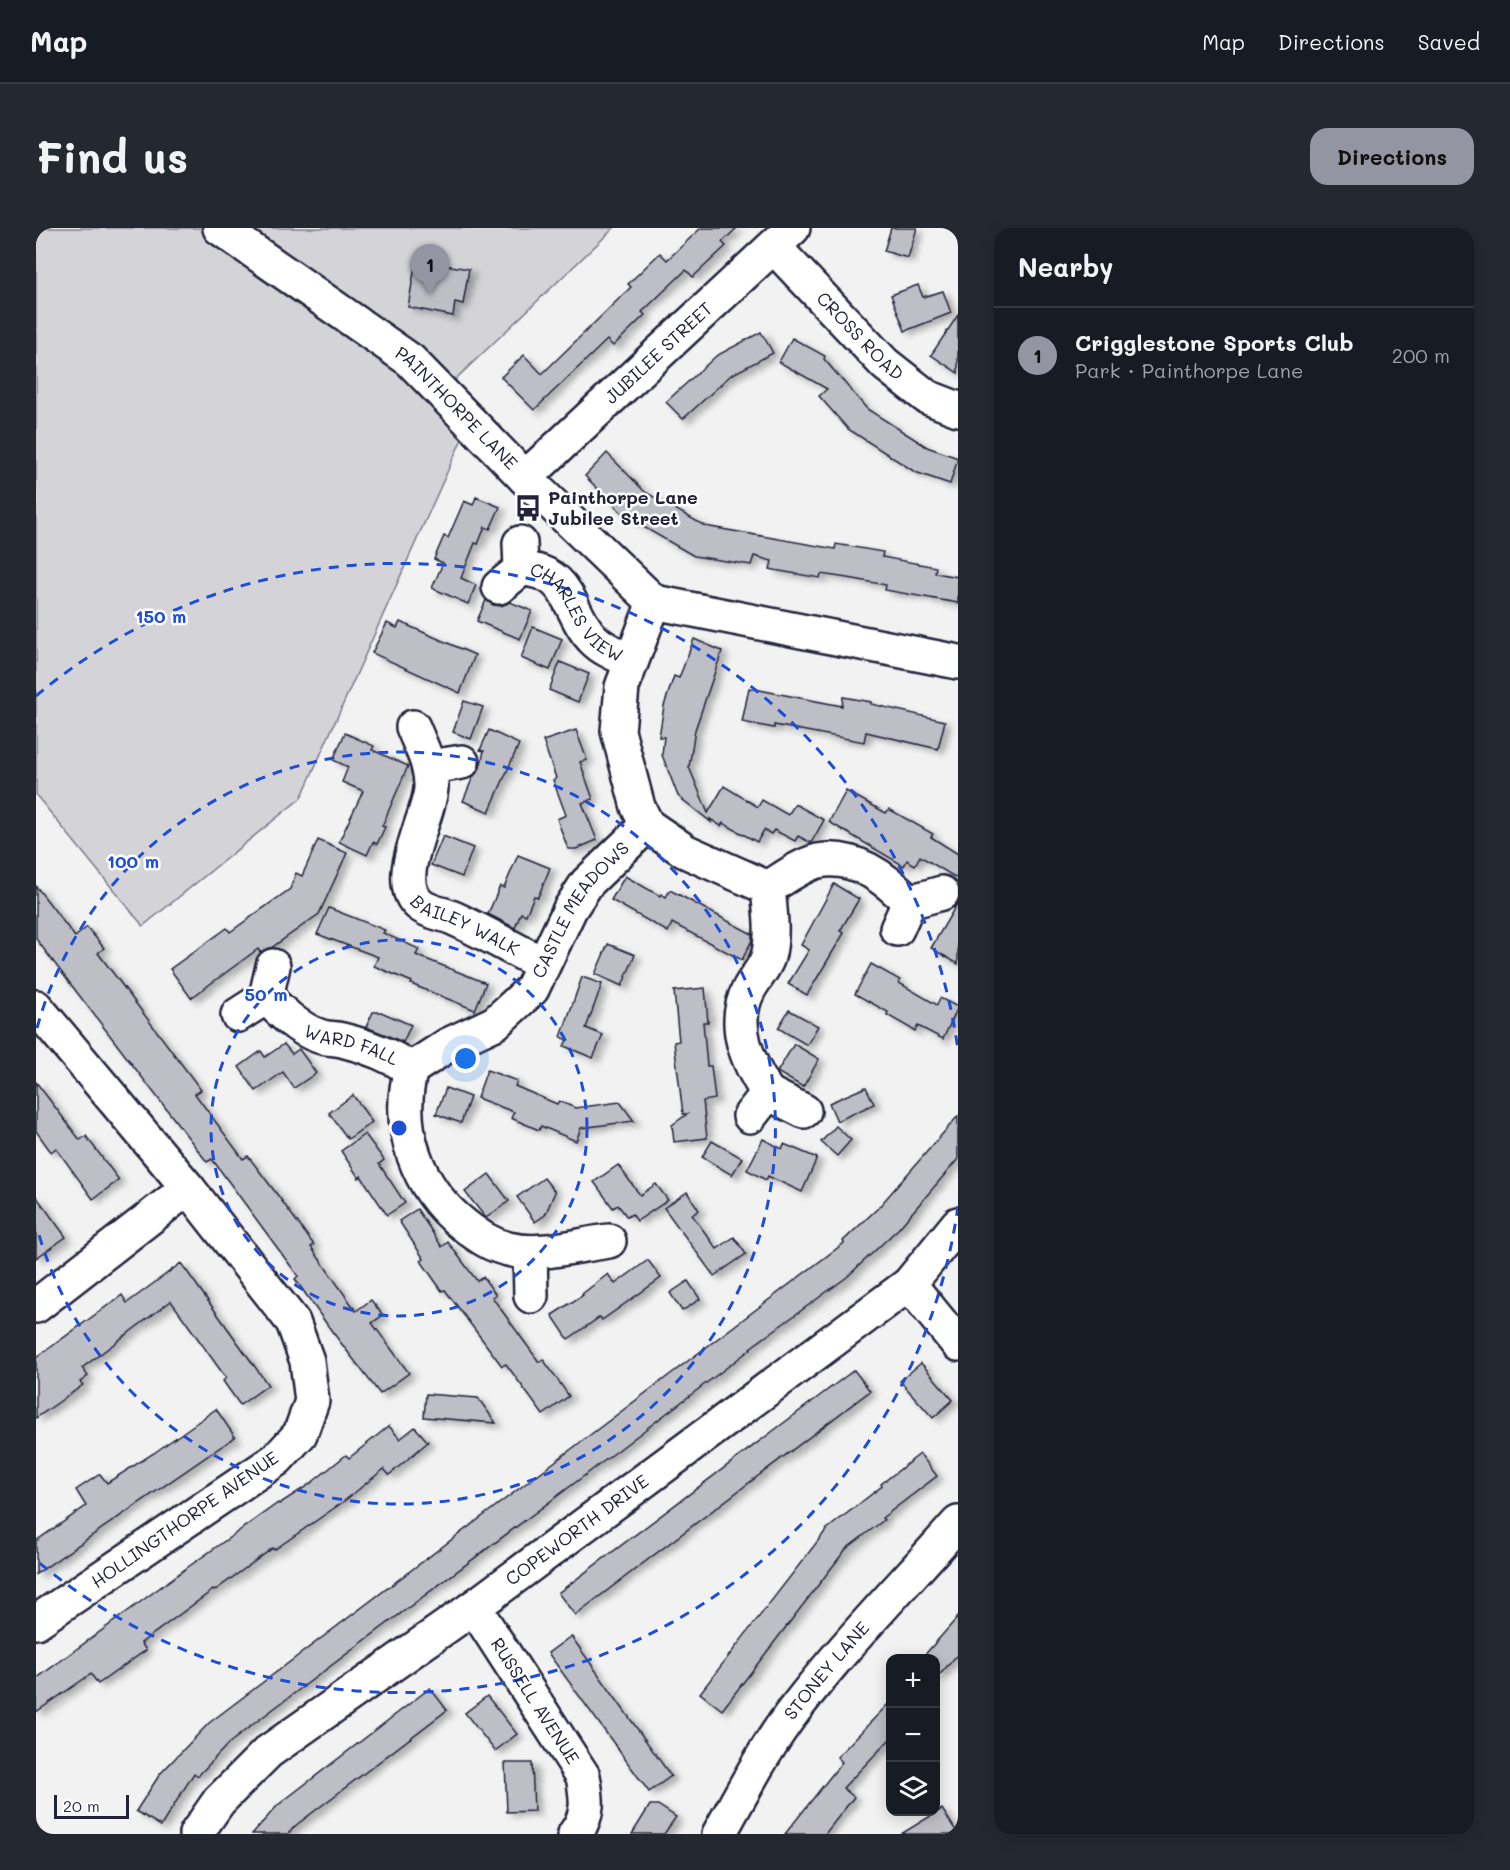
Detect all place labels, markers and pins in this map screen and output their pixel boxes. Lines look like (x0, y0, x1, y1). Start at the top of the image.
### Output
pin: 1 (410, 244, 450, 294)
place label: Painthorpe Lane Jubilee Street (548, 485, 698, 530)
bus stop icon: Painthorpe Lane Jubilee Street (513, 493, 543, 523)
centre of rings (389, 1118, 409, 1138)

